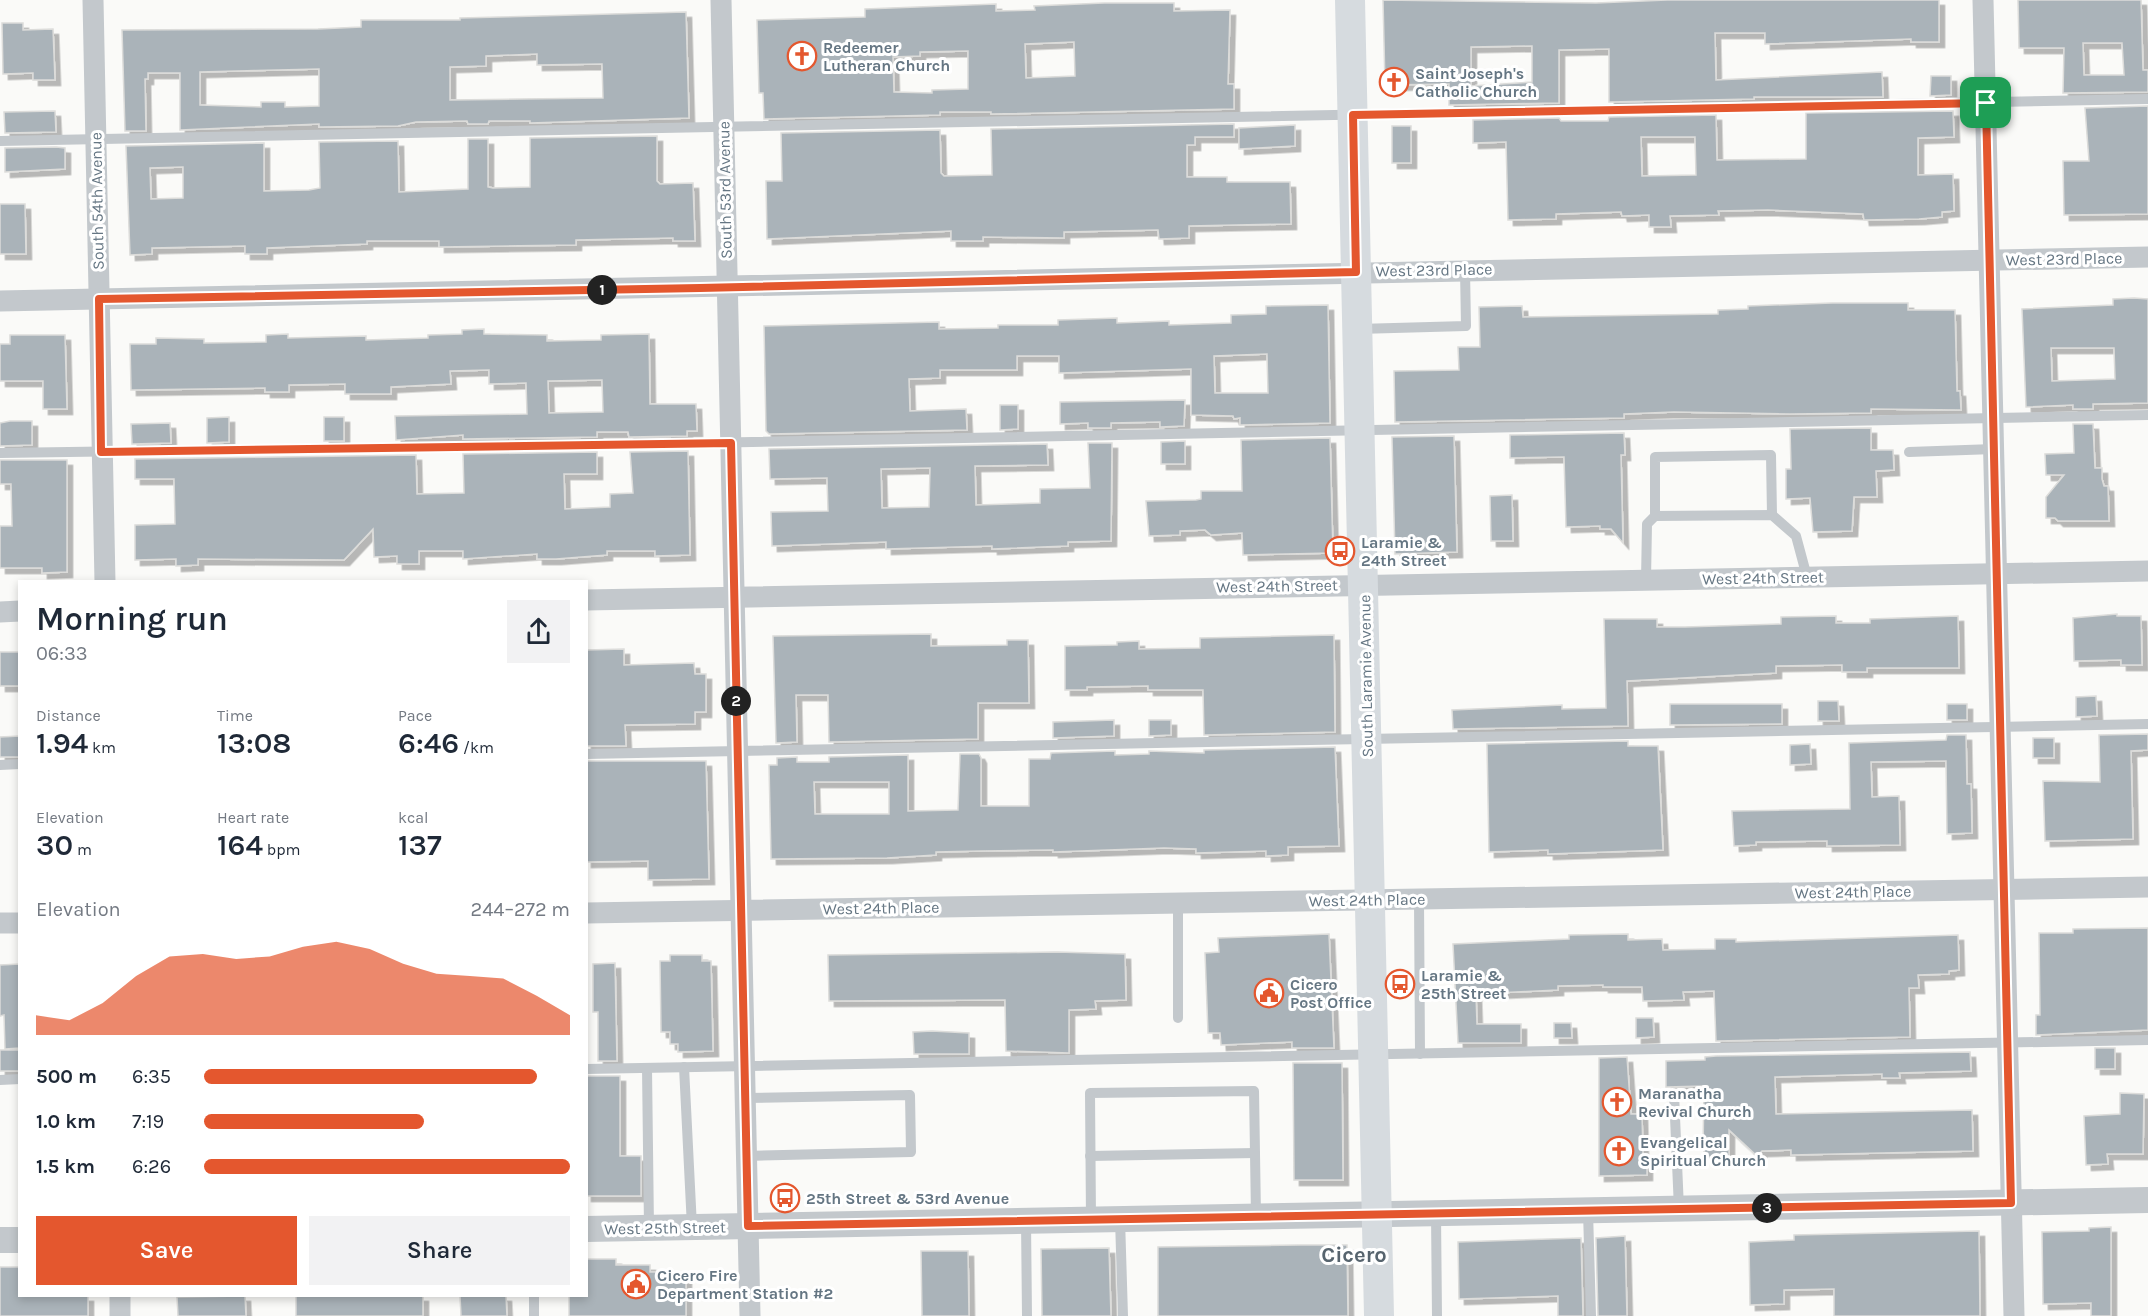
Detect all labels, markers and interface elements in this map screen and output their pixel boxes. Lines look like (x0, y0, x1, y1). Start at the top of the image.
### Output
place label: Redeemer Lutheran Church (823, 38, 950, 75)
church icon: Redeemer Lutheran Church (786, 40, 818, 72)
place label: Saint Joseph's Catholic Church (1415, 64, 1537, 101)
church icon: Saint Joseph's Catholic Church (1378, 66, 1410, 98)
pin (1960, 77, 2011, 128)
icon: arrive (1969, 86, 2002, 119)
street label: South 53rd Avenue (714, 121, 736, 259)
street label: South 54th Avenue (86, 132, 108, 270)
street label: West 23rd Place (2006, 248, 2122, 270)
street label: West 23rd Place (1376, 259, 1492, 281)
pin: 1 (587, 275, 617, 305)
text: 1 (599, 280, 605, 299)
place label: Laramie & 24th Street (1361, 533, 1447, 570)
bus stop icon: Laramie & 24th Street (1324, 535, 1356, 567)
street label: West 24th Street (1702, 567, 1824, 589)
street label: West 24th Street (1216, 575, 1338, 597)
street label: South Laramie Avenue (1355, 594, 1377, 758)
text: Morning run (36, 600, 228, 638)
button: share (507, 600, 570, 663)
text: 06:33 (36, 642, 88, 665)
pin: 2 (721, 686, 751, 716)
text: 2 (731, 691, 741, 710)
text: Distance (36, 706, 101, 725)
text: Time (217, 706, 253, 725)
text: Pace (398, 706, 432, 725)
text: 1.94 (36, 725, 88, 761)
text: 13:08 (217, 725, 291, 761)
text: 6:46 (398, 725, 459, 761)
text: km (88, 738, 116, 757)
text: /km (459, 738, 494, 757)
text: Elevation (36, 808, 104, 827)
text: Heart rate (217, 808, 289, 827)
text: kcal (398, 808, 429, 827)
text: 30 (36, 827, 73, 863)
text: 164 (217, 827, 263, 863)
text: 137 (398, 827, 442, 863)
text: m (73, 840, 92, 859)
text: bpm (263, 840, 301, 859)
street label: West 24th Place (1795, 881, 1911, 903)
street label: West 24th Place (1309, 889, 1425, 911)
street label: West 24th Place (823, 897, 939, 919)
text: Elevation (36, 898, 121, 921)
text: 244–272 m (471, 898, 570, 921)
place label: Laramie & 25th Street (1421, 966, 1506, 1003)
bus stop icon: Laramie & 25th Street (1384, 968, 1416, 1000)
place label: Cicero Post Office (1290, 975, 1372, 1012)
public building icon: Cicero Post Office (1253, 977, 1285, 1009)
text: 500 m (36, 1065, 97, 1088)
text: 6:35 (132, 1065, 171, 1088)
place label: Maranatha Revival Church (1638, 1084, 1752, 1121)
church icon: Maranatha Revival Church (1601, 1086, 1633, 1118)
text: 1.0 km (36, 1110, 96, 1133)
text: 7:19 (132, 1110, 164, 1133)
place label: Evangelical Spiritual Church (1640, 1133, 1766, 1170)
church icon: Evangelical Spiritual Church (1603, 1135, 1635, 1167)
text: 1.5 km (36, 1155, 95, 1178)
text: 6:26 (132, 1155, 171, 1178)
bus stop icon: 25th Street & 53rd Avenue (769, 1182, 801, 1214)
place label: 25th Street & 53rd Avenue (806, 1189, 1009, 1208)
pin: 3 (1752, 1193, 1782, 1223)
text: 3 (1762, 1198, 1772, 1217)
button: Save (36, 1216, 297, 1285)
button: Share (309, 1216, 570, 1285)
street label: West 25th Street (604, 1217, 726, 1239)
district label: Cicero (1321, 1242, 1387, 1268)
place label: Cicero Fire Department Station #2 (657, 1266, 833, 1303)
public building icon: Cicero Fire Department Station #2 (620, 1268, 652, 1300)

